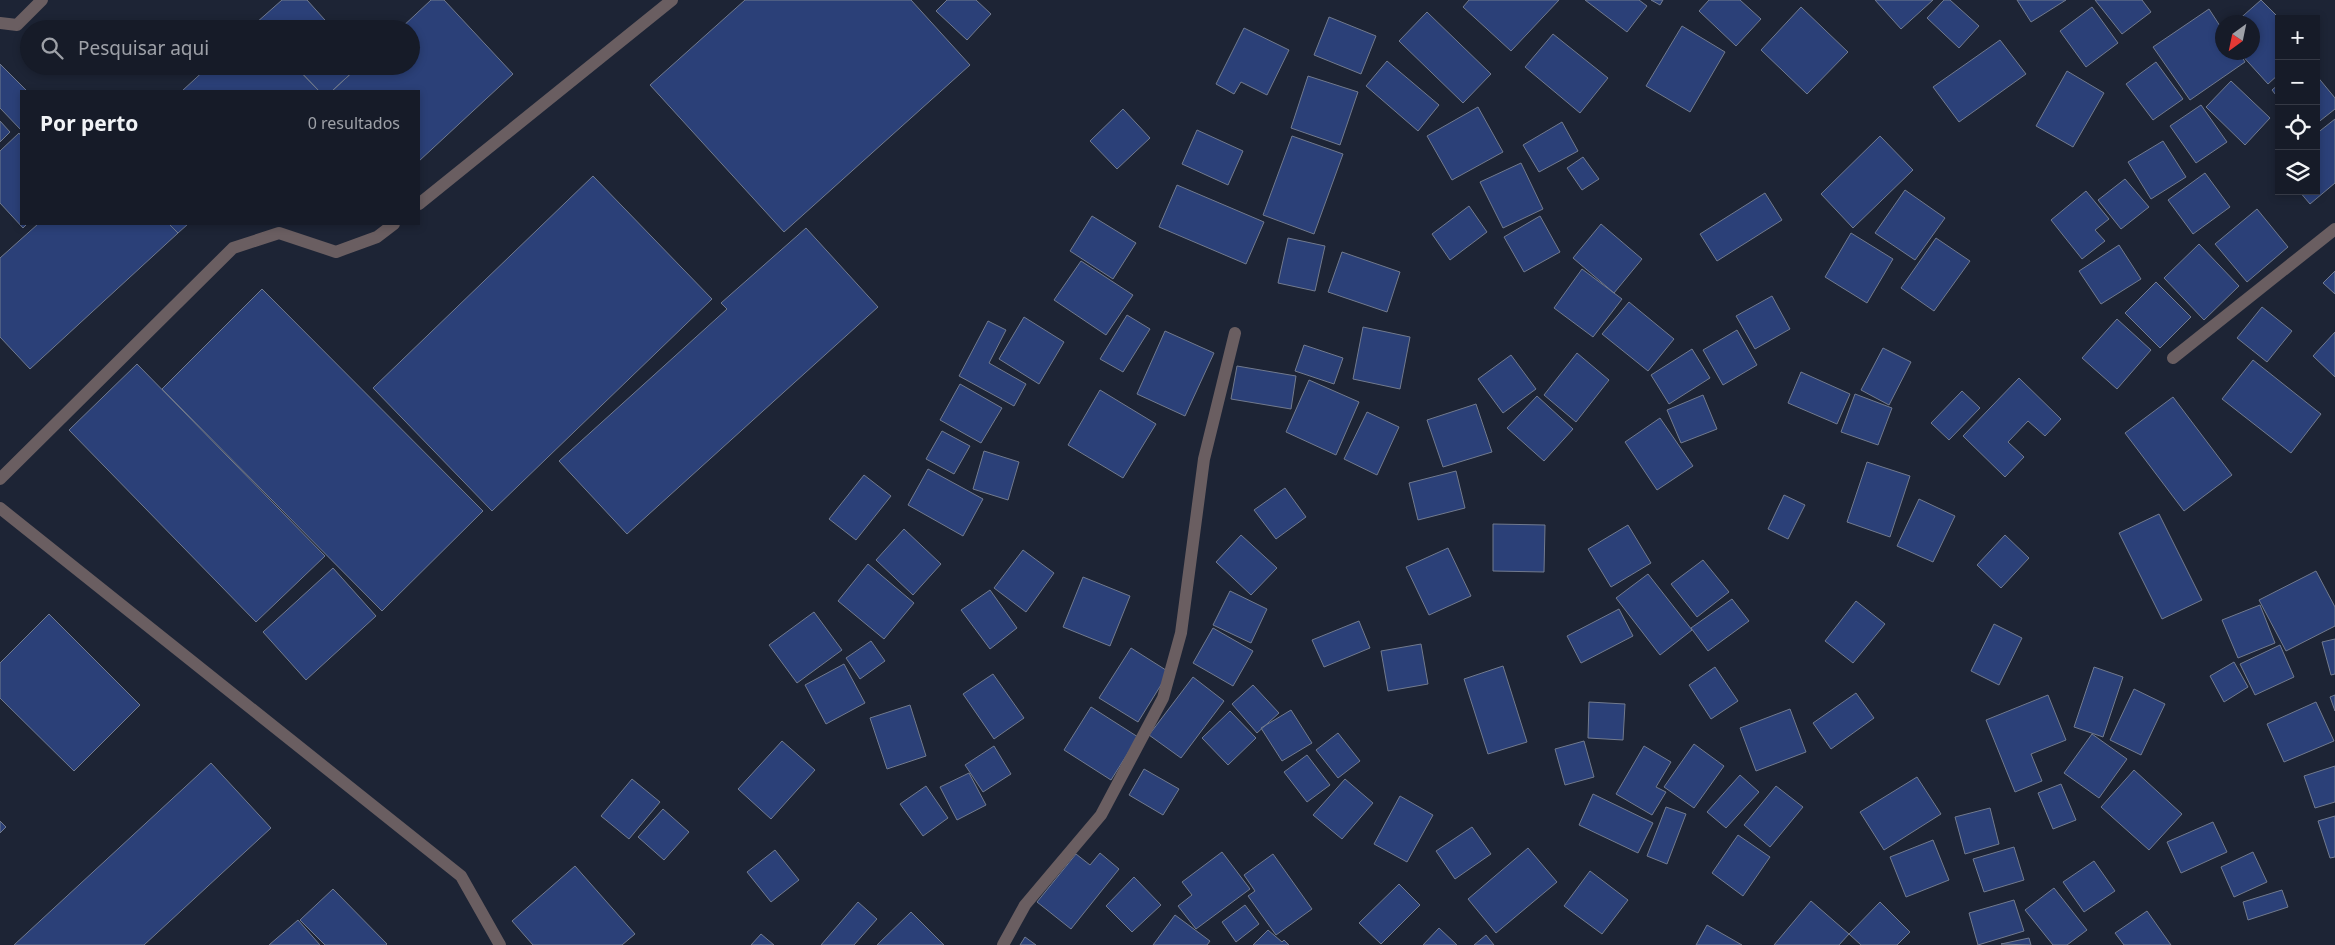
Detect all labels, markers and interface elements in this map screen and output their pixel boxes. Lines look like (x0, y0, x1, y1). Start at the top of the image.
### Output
north arrow (2215, 15, 2260, 60)
map controls (2275, 15, 2320, 195)
button: + (2275, 15, 2320, 60)
search box (20, 20, 420, 75)
icon: search (38, 34, 66, 62)
text: Pesquisar aqui (78, 35, 209, 61)
button: − (2275, 60, 2320, 105)
button: locate (2275, 105, 2320, 150)
text: Por perto (40, 109, 138, 137)
text: 0 resultados (308, 112, 400, 134)
button: layers (2275, 150, 2320, 195)

